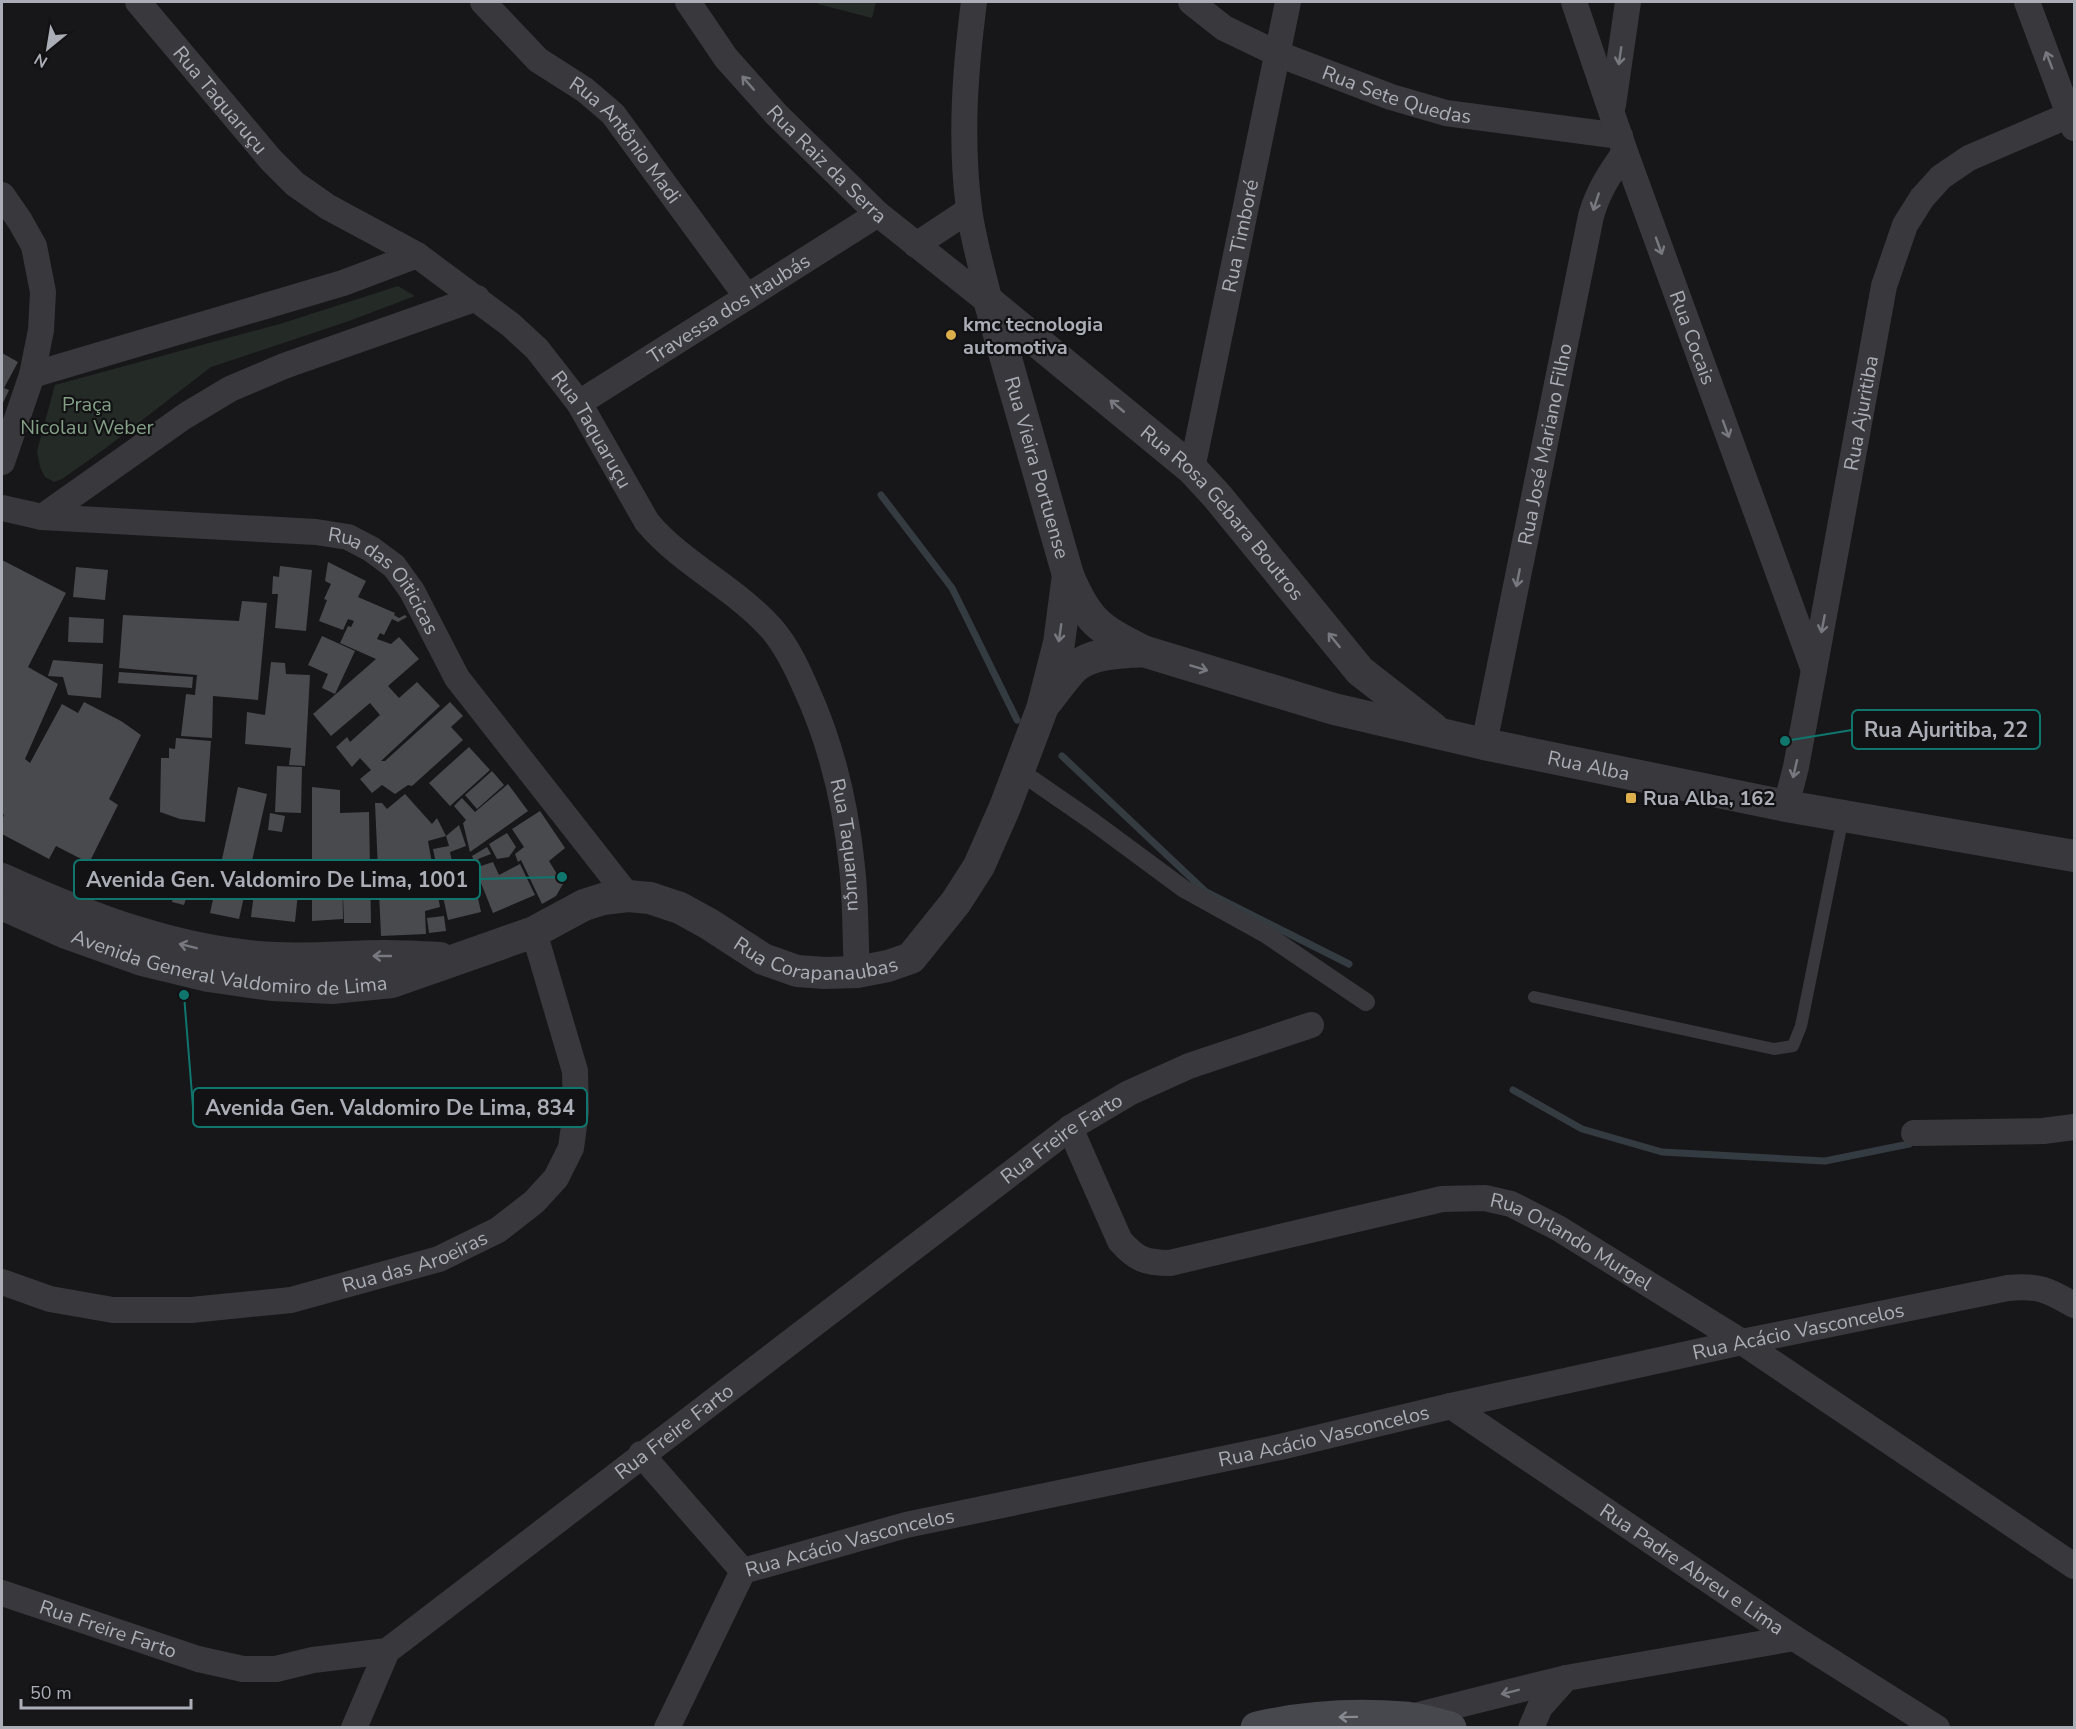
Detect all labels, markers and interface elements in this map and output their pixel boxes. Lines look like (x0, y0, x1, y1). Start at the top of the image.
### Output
north arrow (18, 18, 78, 78)
street label: Rua Taquaruçu (167, 40, 273, 160)
one-way arrow (1614, 46, 1625, 66)
text: N (30, 48, 52, 73)
one-way arrow (2043, 51, 2054, 70)
street label: Rua Sete Quedas (1318, 59, 1473, 130)
street label: Rua Antônio Madi (564, 70, 687, 209)
one-way arrow (741, 76, 755, 91)
street label: Rua Raiz da Serra (760, 99, 892, 230)
street label: Rua Timboré (1216, 177, 1265, 295)
one-way arrow (1589, 192, 1600, 211)
one-way arrow (1655, 236, 1666, 255)
street label: Travessa dos Itaubás (643, 247, 815, 370)
street label: Rua Cocais (1663, 287, 1722, 389)
place label: kmc tecnologia automotiva (963, 311, 1103, 361)
marker: kmc tecnologia automotiva (944, 328, 958, 342)
street label: Rua José Mariano Filho (1512, 341, 1579, 547)
street label: Rua Ajuritiba (1838, 353, 1885, 473)
street label: Rua Taquaruçu (545, 365, 638, 493)
street label: Rua Vieira Portuense (998, 373, 1076, 562)
park label: Praça Nicolau Weber (20, 391, 154, 441)
one-way arrow (1110, 399, 1125, 413)
street label: Rua Rosa Gebara Boutros (1134, 419, 1310, 606)
one-way arrow (1722, 419, 1733, 438)
street label: Rua das Oiticicas (326, 521, 445, 639)
one-way arrow (1512, 568, 1523, 587)
one-way arrow (1817, 614, 1828, 633)
one-way arrow (1055, 622, 1066, 642)
one-way arrow (1328, 632, 1341, 648)
one-way arrow (1189, 663, 1208, 674)
callout: Rua Ajuritiba, 22 (1852, 710, 2040, 749)
text: Rua Ajuritiba, 22 (1864, 716, 2028, 744)
street label: Rua Alba (1545, 744, 1632, 788)
one-way arrow (1789, 759, 1800, 778)
street label: Rua Taquaruçu (823, 776, 868, 912)
place label: Rua Alba, 162 (1643, 785, 1775, 812)
marker: Rua Alba, 162 (1624, 791, 1638, 805)
callout: Avenida Gen. Valdomiro De Lima, 1001 (74, 860, 480, 899)
text: Avenida Gen. Valdomiro De Lima, 1001 (86, 866, 468, 894)
street label: Avenida General Valdomiro de Lima (68, 923, 389, 1002)
street label: Rua Corapanaubas (728, 931, 902, 987)
one-way arrow (179, 939, 198, 951)
one-way arrow (373, 950, 393, 962)
street label: Rua Freire Farto (995, 1087, 1128, 1190)
callout: Avenida Gen. Valdomiro De Lima, 834 (193, 1088, 587, 1127)
text: Avenida Gen. Valdomiro De Lima, 834 (205, 1094, 575, 1122)
street label: Rua Orlando Murgel (1487, 1187, 1657, 1297)
street label: Rua das Aroeiras (339, 1224, 492, 1299)
street label: Rua Acácio Vasconcelos (1690, 1296, 1907, 1367)
street label: Rua Freire Farto (609, 1377, 739, 1486)
street label: Rua Acácio Vasconcelos (1216, 1399, 1432, 1473)
street label: Rua Padre Abreu e Lima (1594, 1497, 1789, 1641)
street label: Rua Acácio Vasconcelos (742, 1502, 957, 1584)
street label: Rua Freire Farto (36, 1594, 180, 1665)
scale bar (21, 1672, 190, 1710)
text: 50 m (30, 1681, 72, 1705)
one-way arrow (1500, 1687, 1519, 1699)
one-way arrow (1338, 1711, 1358, 1722)

